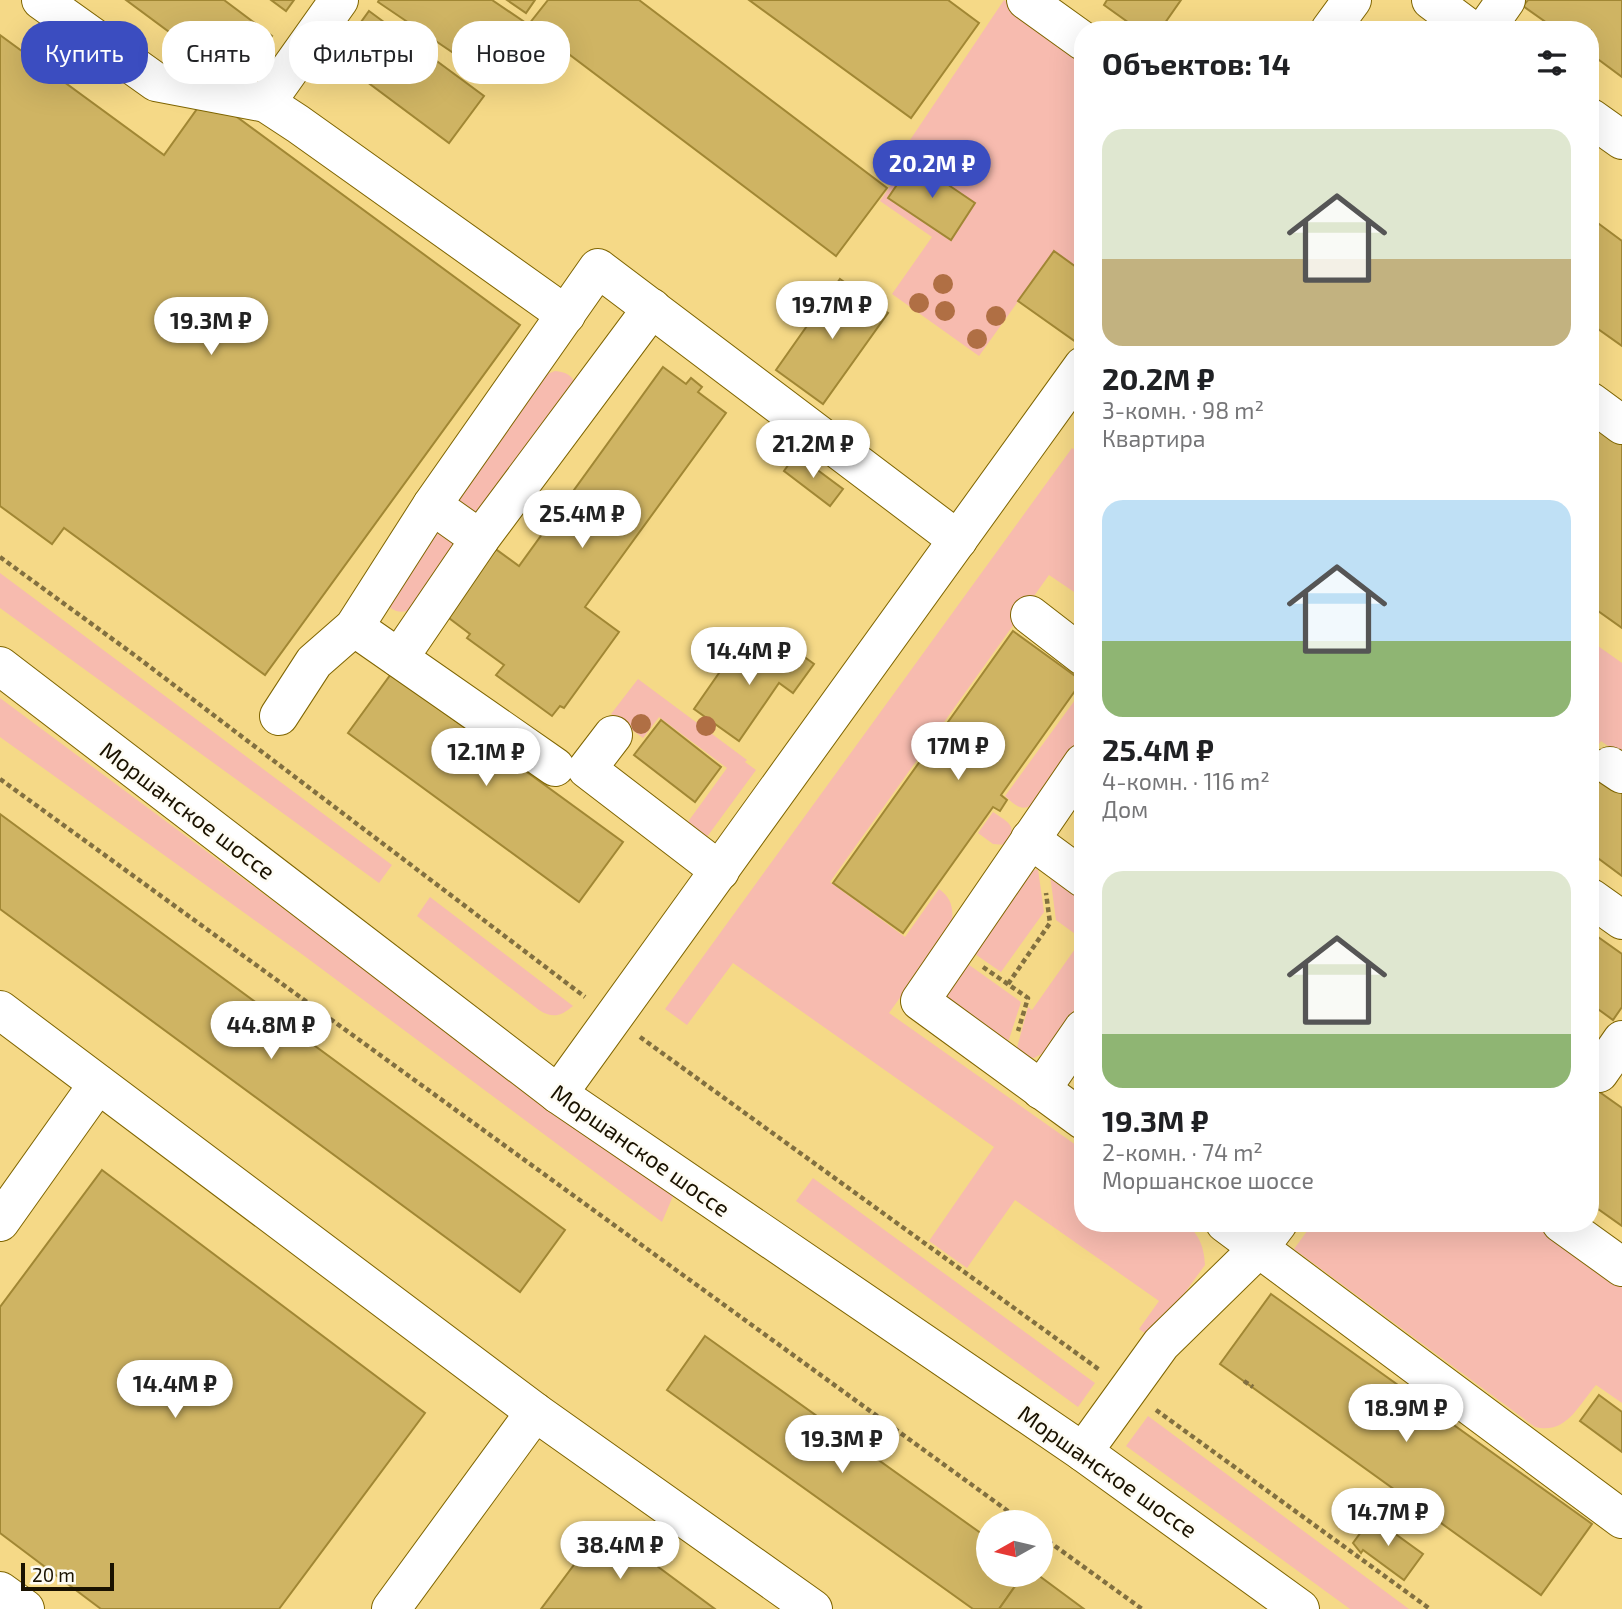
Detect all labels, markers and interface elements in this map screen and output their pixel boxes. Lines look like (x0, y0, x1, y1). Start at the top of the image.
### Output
chip: Купить (21, 21, 148, 84)
chip: Снять (162, 21, 275, 84)
chip: Фильтры (289, 21, 438, 84)
chip: Новое (452, 21, 570, 84)
icon: filters (1533, 44, 1571, 82)
text: Объектов: 14 (1102, 45, 1291, 81)
pin: 20.2M ₽ (867, 140, 997, 200)
text: 20.2M ₽ (889, 149, 975, 177)
icon: home (1274, 175, 1400, 301)
pin: 19.7M ₽ (767, 282, 897, 341)
text: 19.7M ₽ (792, 290, 872, 318)
pin: 19.3M ₽ (146, 298, 276, 357)
text: 19.3M ₽ (170, 306, 252, 334)
text: 20.2M ₽ (1102, 360, 1215, 396)
text: 3-комн. · 98 m² (1102, 396, 1264, 424)
pin: 21.2M ₽ (748, 420, 878, 480)
text: Квартира (1102, 424, 1206, 452)
text: 21.2M ₽ (772, 429, 854, 457)
pin: 25.4M ₽ (517, 490, 647, 550)
text: 25.4M ₽ (539, 499, 625, 527)
icon: home (1274, 546, 1400, 672)
pin: 14.4M ₽ (684, 628, 814, 687)
text: 14.4M ₽ (707, 636, 791, 664)
pin: 17M ₽ (909, 722, 1007, 782)
pin: 12.1M ₽ (421, 728, 551, 788)
text: 17M ₽ (927, 731, 989, 759)
text: 25.4M ₽ (1102, 731, 1214, 767)
street label: Моршанское шоссе (95, 735, 281, 885)
text: 12.1M ₽ (447, 737, 525, 765)
text: 4-комн. · 116 m² (1102, 767, 1270, 795)
text: Дом (1102, 795, 1148, 823)
icon: home (1274, 917, 1400, 1043)
pin: 44.8M ₽ (206, 1002, 336, 1061)
text: 44.8M ₽ (227, 1010, 315, 1038)
street label: Моршанское шоссе (546, 1078, 736, 1222)
text: 19.3M ₽ (1102, 1102, 1209, 1138)
text: 2-комн. · 74 m² (1102, 1138, 1263, 1166)
text: Моршанское шоссе (1102, 1166, 1314, 1194)
pin: 14.4M ₽ (110, 1360, 240, 1420)
text: 14.4M ₽ (133, 1369, 217, 1397)
pin: 18.9M ₽ (1341, 1384, 1471, 1444)
text: 18.9M ₽ (1364, 1393, 1448, 1421)
street label: Моршанское шоссе (1013, 1399, 1203, 1543)
pin: 19.3M ₽ (777, 1416, 907, 1475)
text: 19.3M ₽ (801, 1424, 883, 1452)
pin: 14.7M ₽ (1323, 1488, 1453, 1548)
text: 14.7M ₽ (1347, 1497, 1429, 1525)
north arrow (976, 1510, 1054, 1587)
map controls (976, 1510, 1053, 1587)
pin: 38.4M ₽ (555, 1522, 685, 1581)
text: 38.4M ₽ (576, 1530, 664, 1558)
scale bar (21, 1560, 114, 1592)
text: 20 m (32, 1563, 75, 1586)

